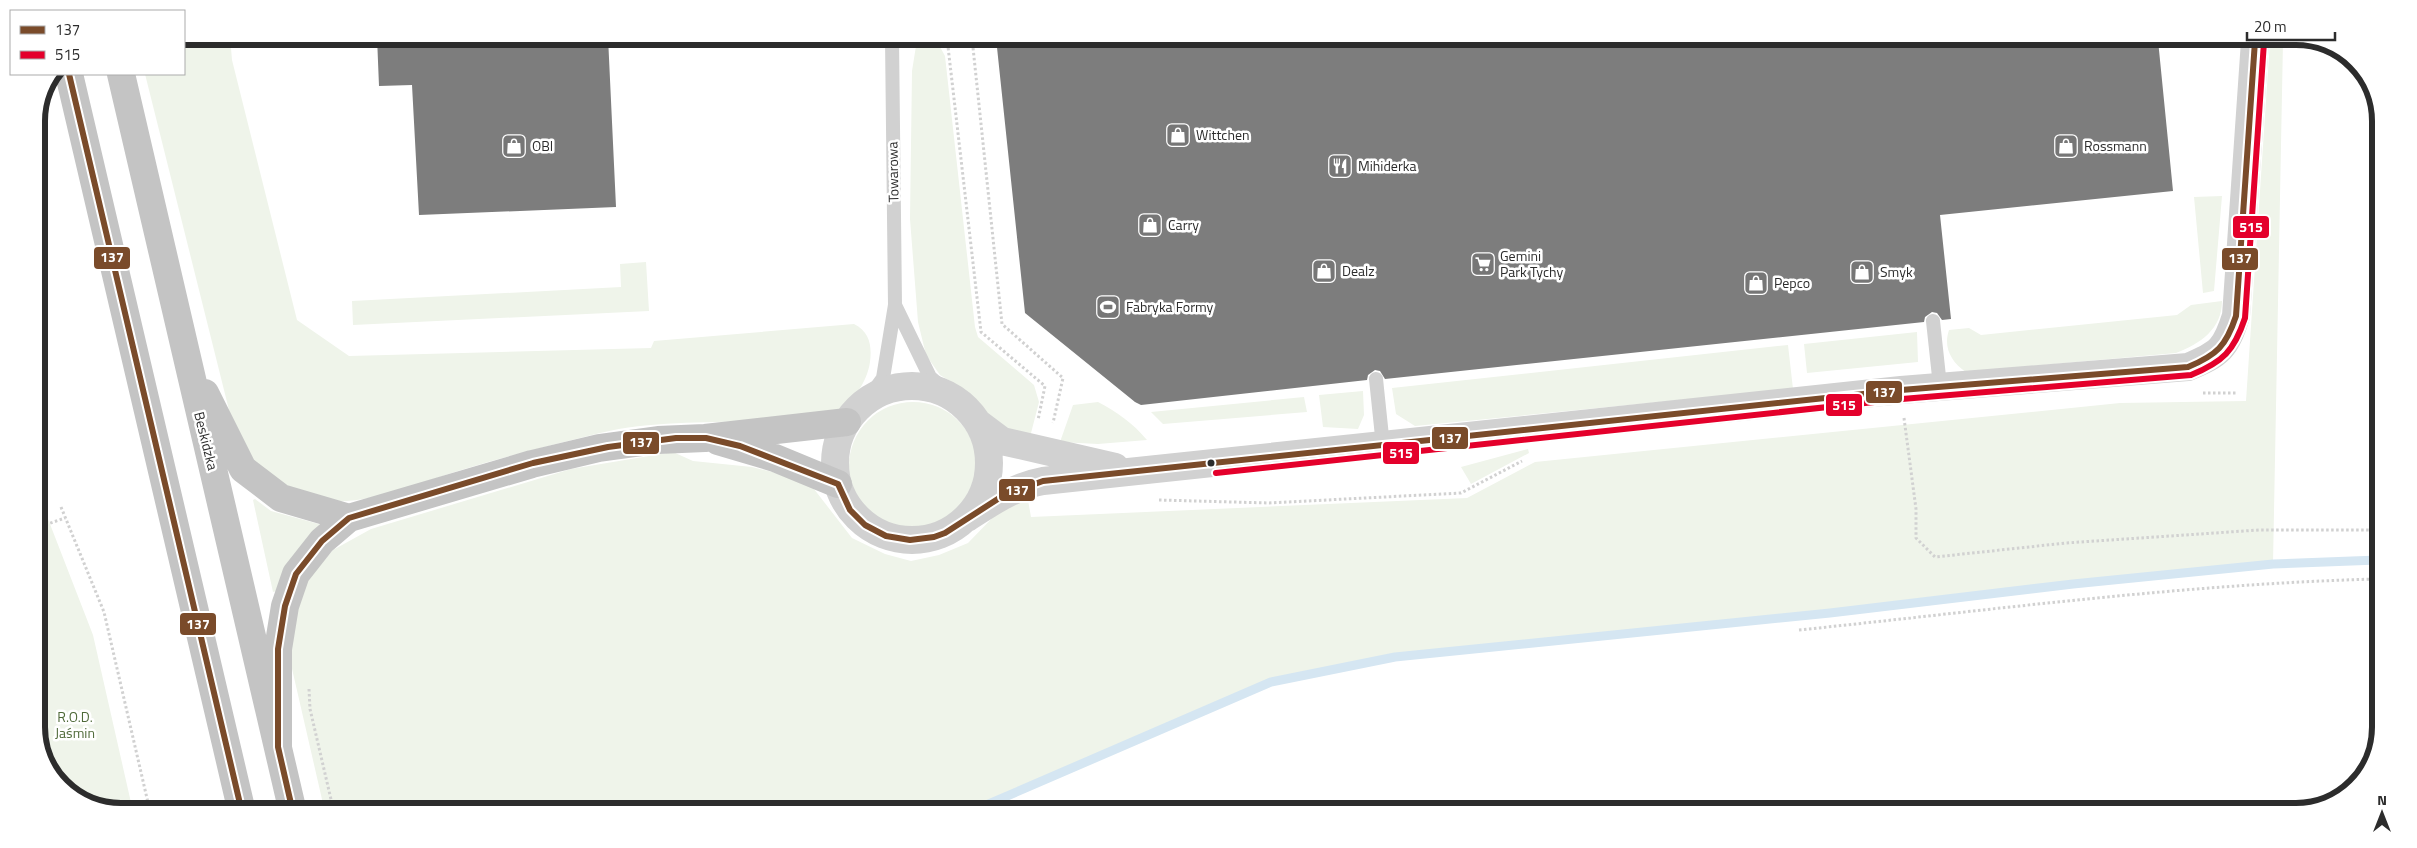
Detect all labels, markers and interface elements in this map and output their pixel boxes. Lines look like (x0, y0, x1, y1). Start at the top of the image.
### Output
legend (10, 10, 185, 75)
scale bar (2247, 10, 2334, 42)
text: 20 m (2254, 15, 2287, 38)
text: 137 (55, 18, 80, 41)
text: 515 (55, 43, 80, 66)
shop icon: Wittchen (1165, 122, 1191, 148)
place label: Wittchen (1196, 124, 1250, 145)
shop icon: OBI (501, 133, 527, 159)
shop icon: Rossmann (2053, 133, 2079, 159)
place label: OBI (532, 135, 553, 156)
place label: Rossmann (2084, 135, 2147, 156)
street label: Towarowa (881, 141, 904, 203)
restaurant icon: Mihiderka (1327, 153, 1353, 179)
place label: Mihiderka (1358, 155, 1416, 176)
shop icon: Carry (1137, 212, 1163, 238)
place label: Carry (1168, 214, 1199, 235)
line badge: 515 (2232, 215, 2270, 239)
text: 515 (2239, 216, 2263, 237)
place label: Gemini Park Tychy (1500, 245, 1563, 282)
line badge: 137 (93, 246, 131, 270)
text: 137 (100, 246, 124, 267)
line badge: 137 (2221, 247, 2259, 271)
text: 137 (2228, 247, 2252, 268)
supermarket icon: Gemini Park Tychy (1470, 251, 1496, 277)
shop icon: Dealz (1311, 258, 1337, 284)
shop icon: Smyk (1849, 259, 1875, 285)
place label: Dealz (1342, 260, 1375, 281)
place label: Smyk (1880, 261, 1913, 282)
shop icon: Pepco (1743, 270, 1769, 296)
place label: Pepco (1774, 272, 1810, 293)
sports icon: Fabryka Formy (1095, 294, 1121, 320)
place label: Fabryka Formy (1126, 296, 1214, 317)
line badge: 137 (1865, 380, 1903, 404)
text: 137 (1872, 381, 1896, 402)
line badge: 515 (1825, 393, 1863, 417)
text: 515 (1832, 394, 1856, 415)
street label: Beskidzka (189, 410, 224, 472)
line badge: 137 (1431, 426, 1469, 450)
text: 137 (1438, 427, 1462, 448)
line badge: 137 (622, 431, 660, 455)
text: 137 (629, 431, 653, 452)
line badge: 515 (1382, 441, 1420, 465)
text: 515 (1389, 442, 1413, 463)
unlabelled marker (1206, 458, 1216, 468)
line badge: 137 (998, 478, 1036, 502)
text: 137 (1005, 479, 1029, 500)
line badge: 137 (179, 612, 217, 636)
text: 137 (186, 613, 210, 634)
park label: R.O.D. Jaśmin (55, 706, 95, 743)
north arrow (2357, 788, 2407, 838)
text: N (2377, 789, 2387, 810)

